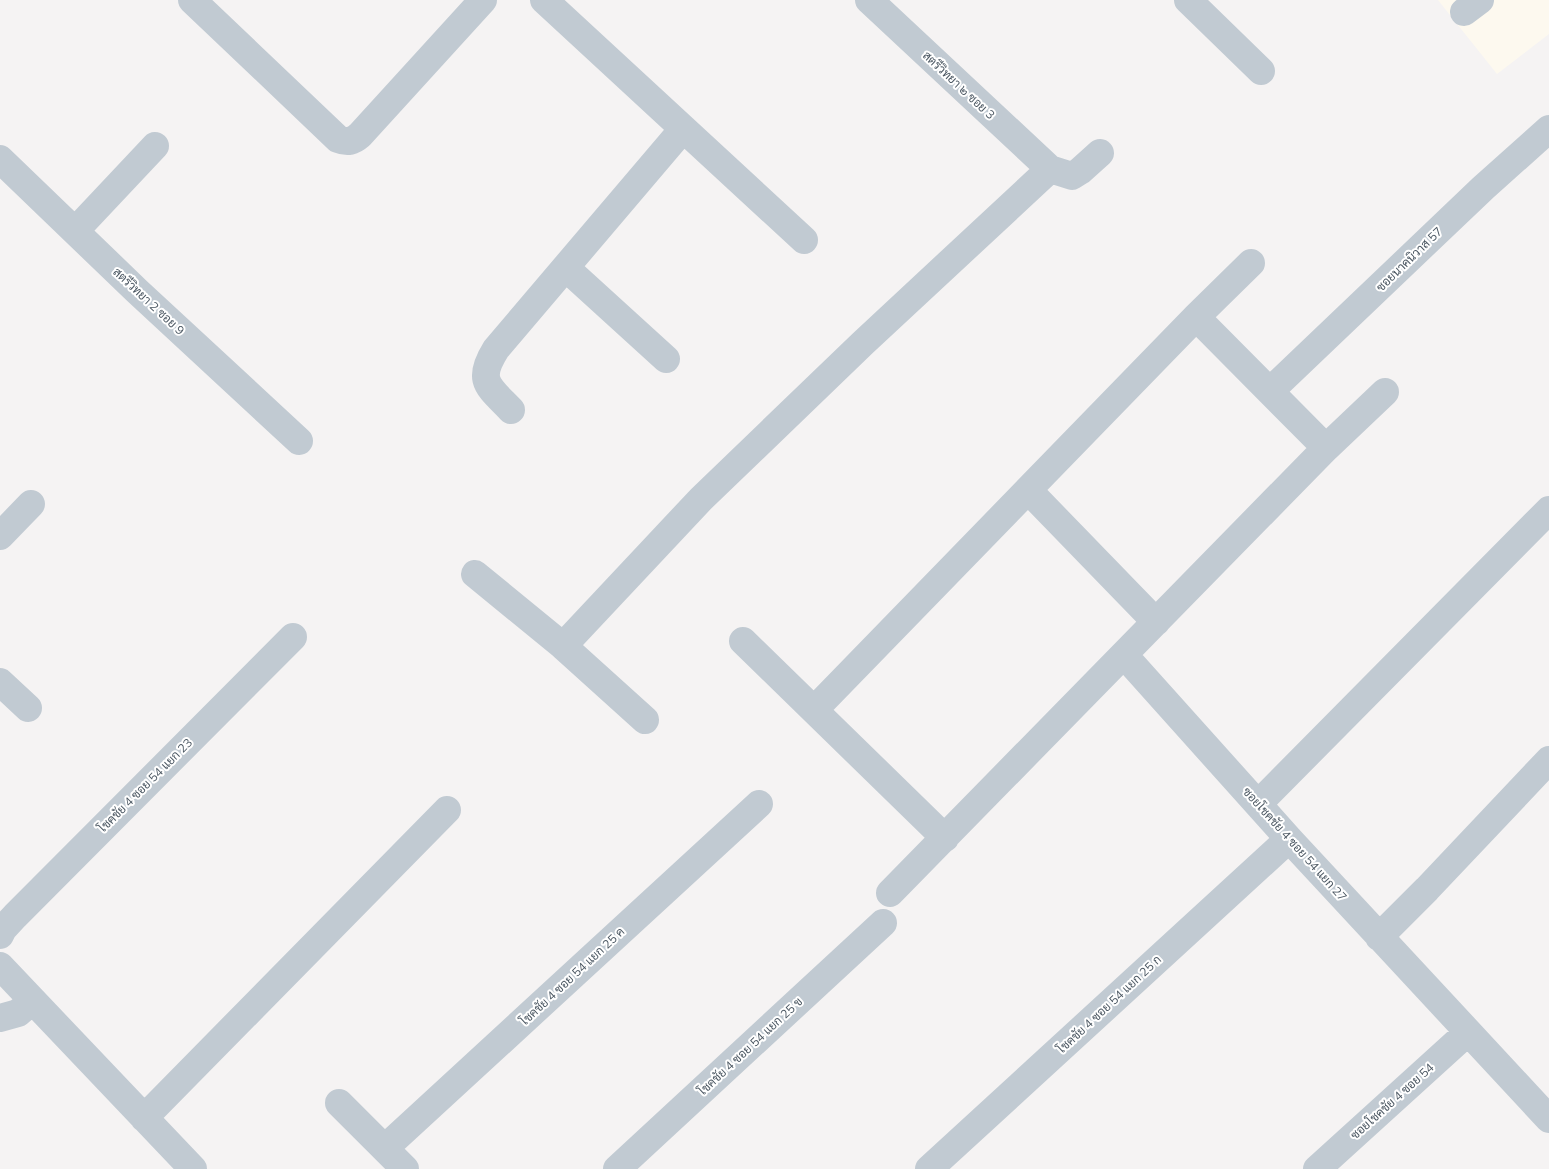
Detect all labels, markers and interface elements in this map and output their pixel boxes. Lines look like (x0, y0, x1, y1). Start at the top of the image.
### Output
street label: สตรีวิทยา ๒ ซอย 3 (920, 48, 998, 122)
street label: ซอยนาคนิวาส 57 (1373, 224, 1445, 294)
street label: สตรีวิทยา 2 ซอย 9 (110, 264, 188, 338)
street label: โชคชัย 4 ซอย 54 แยก 23 (94, 735, 195, 836)
street label: ซอยโชคชัย 4 ซอย 54 แยก 27 (1240, 784, 1350, 904)
street label: โชคชัย 4 ซอย 54 แยก 25 ค (516, 924, 627, 1029)
street label: โชคชัย 4 ซอย 54 แยก 25 ก (1053, 952, 1164, 1057)
street label: โชคชัย 4 ซอย 54 แยก 25 ข (694, 994, 805, 1099)
street label: ซอยโชคชัย 4 ซอย 54 (1347, 1060, 1437, 1142)

